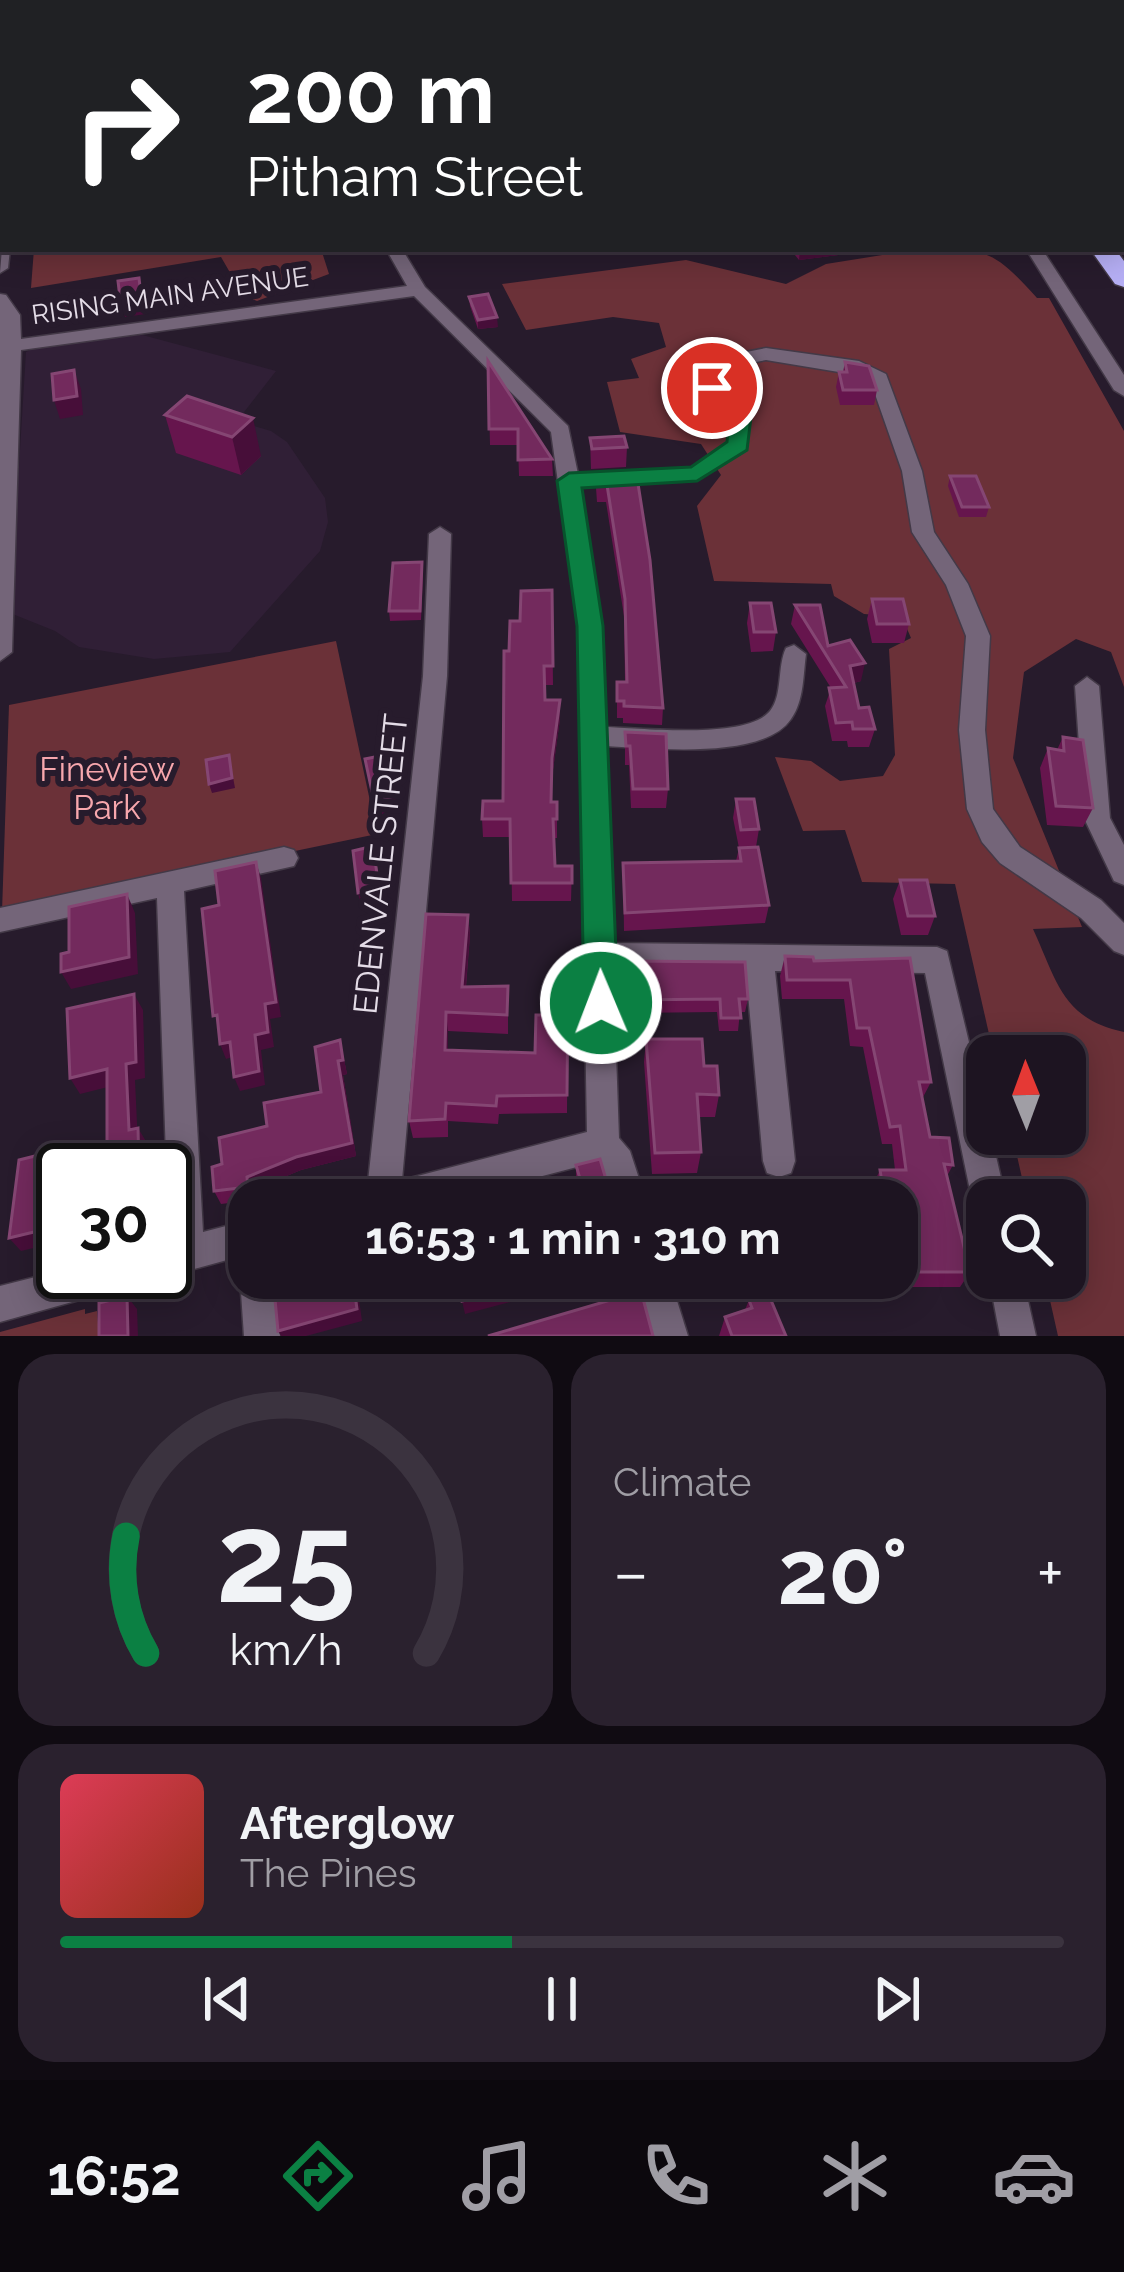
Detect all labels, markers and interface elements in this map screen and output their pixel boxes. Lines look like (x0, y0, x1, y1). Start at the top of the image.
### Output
text: 200 m (246, 44, 495, 143)
icon: right (48, 48, 204, 204)
text: Pitham Street (246, 145, 583, 209)
street label: RISING MAIN AVENUE (30, 261, 310, 330)
pin (661, 337, 763, 439)
icon: arrive (679, 355, 745, 421)
street label: EDENVALE STREET (345, 712, 416, 1016)
park label: Fineview Park (39, 750, 175, 827)
position arrow (538, 940, 664, 1066)
north arrow (966, 1035, 1086, 1155)
map controls (966, 1035, 1086, 1299)
speed limit sign: 30 (36, 1143, 192, 1299)
button: search (966, 1179, 1086, 1299)
text: 16:53 · 1 min · 310 m (365, 1212, 781, 1265)
text: Climate (613, 1459, 751, 1505)
text: 25 (216, 1485, 355, 1631)
text: 20° (777, 1519, 908, 1625)
text: − (613, 1534, 649, 1611)
text: + (1037, 1534, 1064, 1611)
text: km/h (229, 1625, 342, 1675)
text: Afterglow (240, 1797, 454, 1850)
text: The Pines (240, 1850, 417, 1896)
icon: previous (194, 1966, 260, 2032)
icon: pause (529, 1966, 595, 2032)
icon: next (864, 1966, 930, 2032)
icon: directions (276, 2134, 360, 2218)
icon: music (455, 2134, 539, 2218)
icon: phone (634, 2134, 718, 2218)
icon: climate (813, 2134, 897, 2218)
icon: car (992, 2134, 1076, 2218)
text: 16:52 (48, 2144, 181, 2208)

